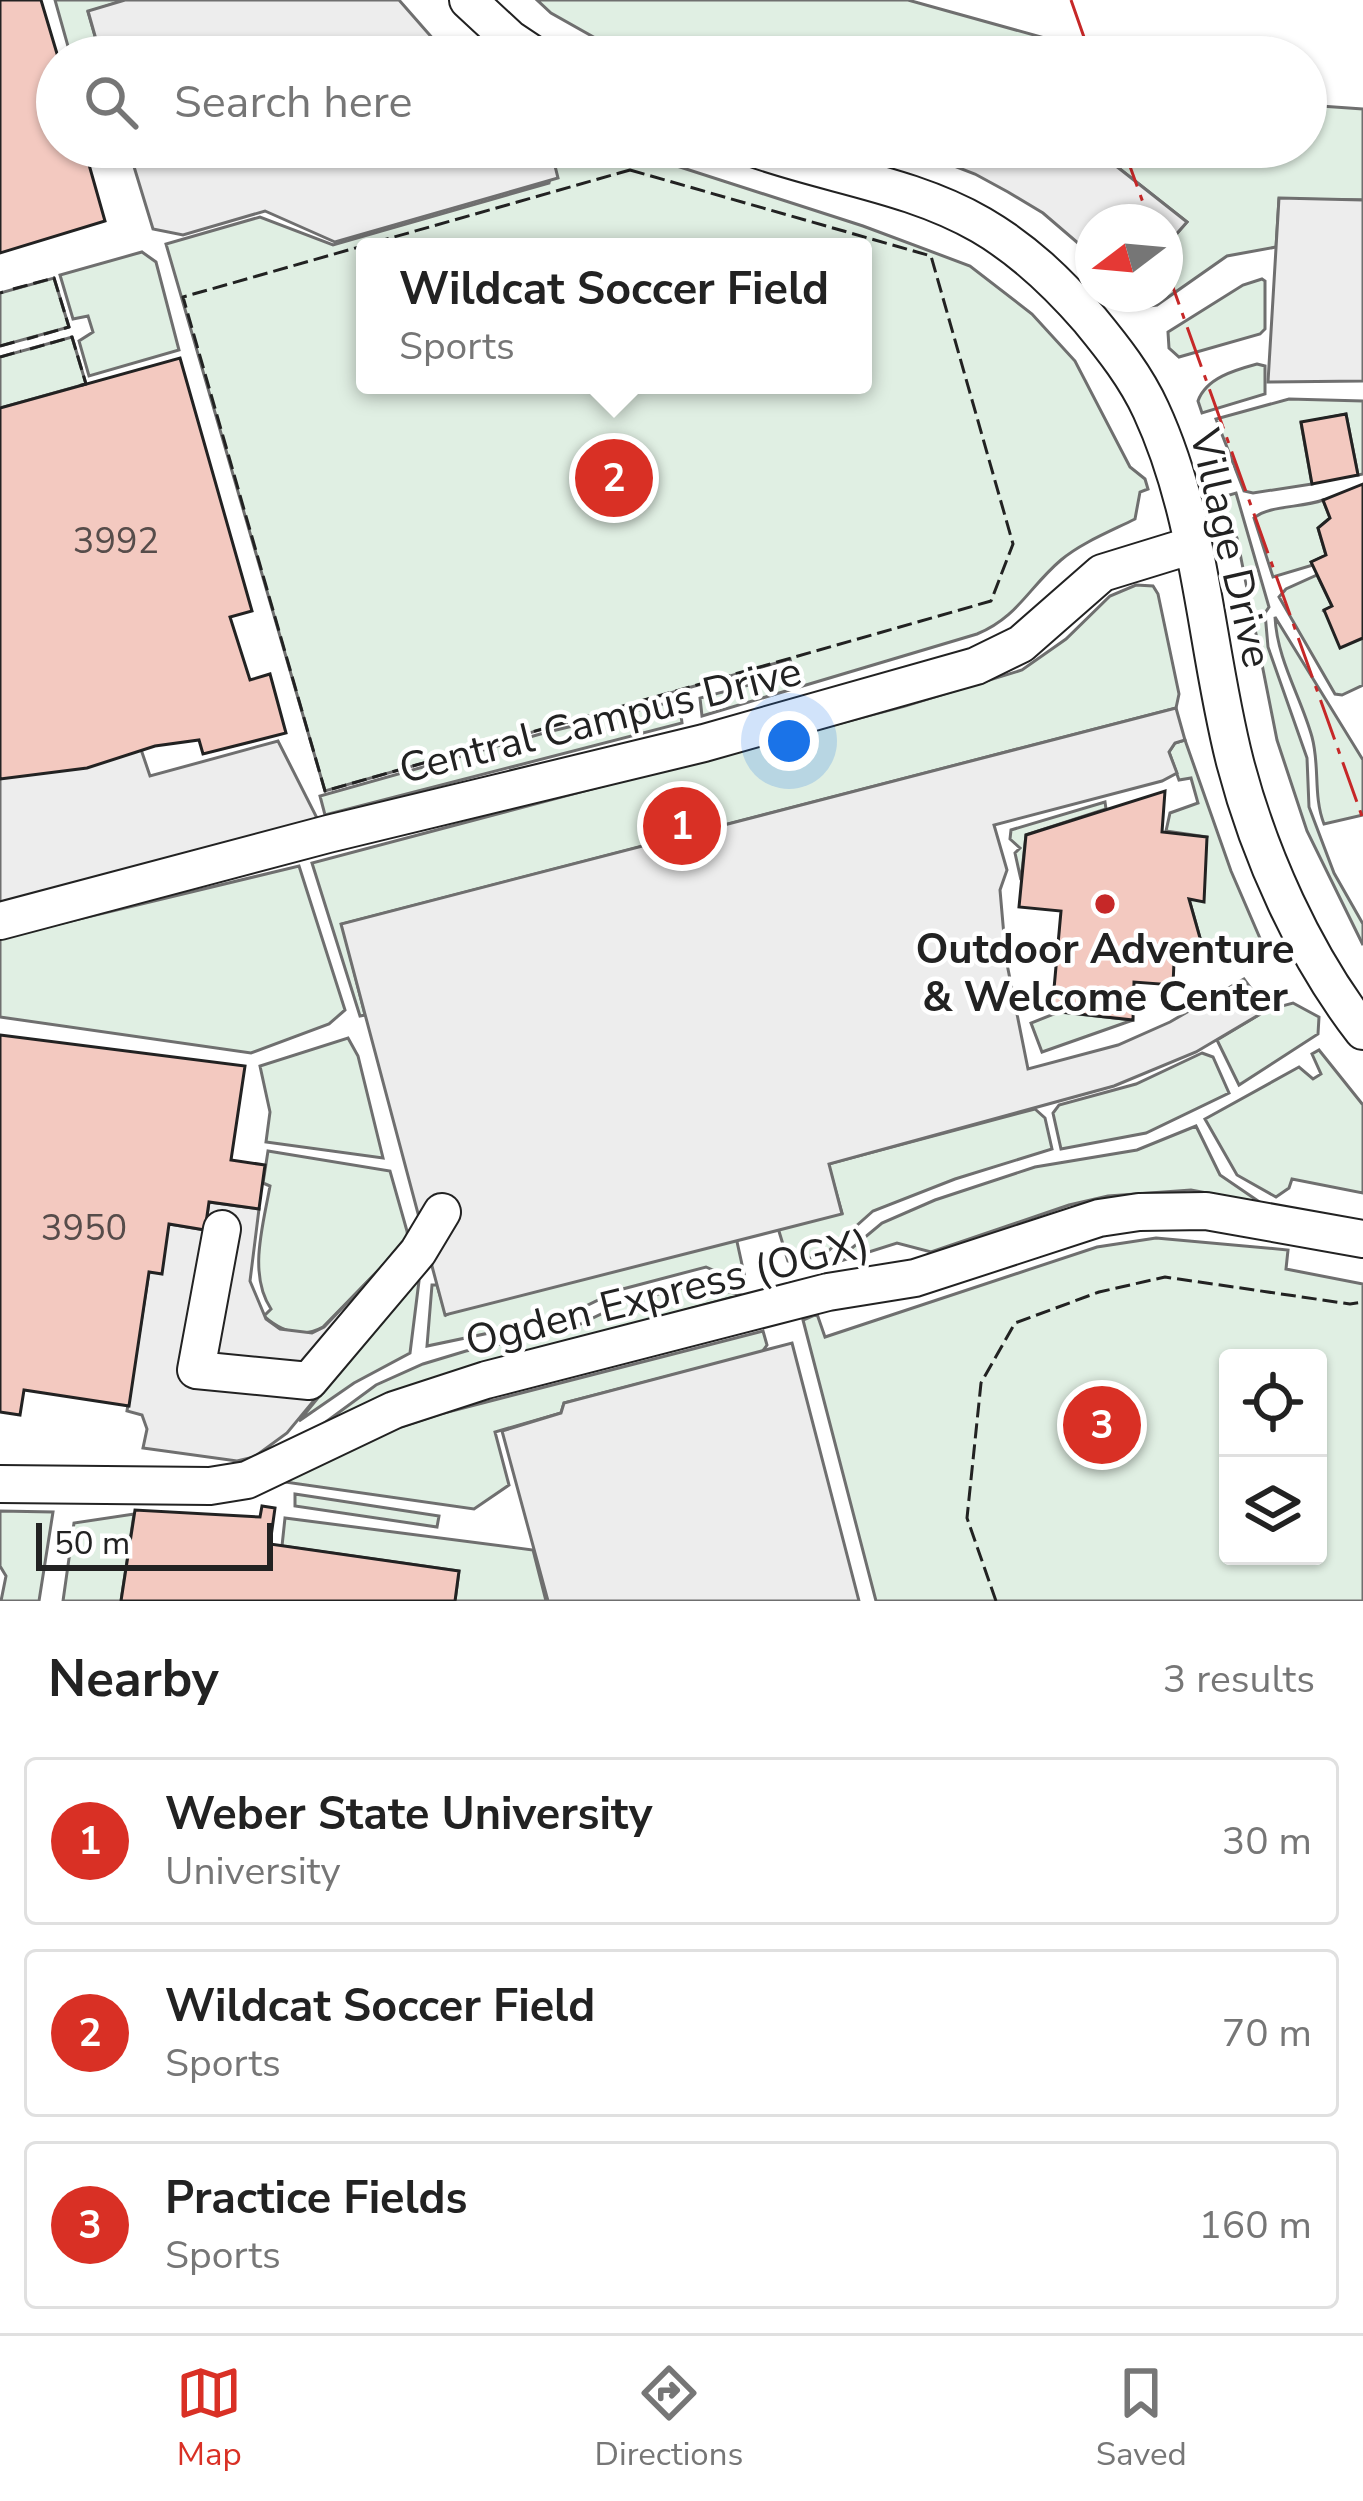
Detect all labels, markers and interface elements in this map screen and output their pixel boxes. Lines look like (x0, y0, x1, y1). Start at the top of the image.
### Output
search box (36, 36, 1327, 168)
icon: search (78, 69, 144, 135)
text: Search here (174, 72, 413, 133)
north arrow (1075, 204, 1183, 312)
popup (356, 238, 872, 394)
text: Wildcat Soccer Field (399, 259, 829, 320)
text: Sports (399, 320, 515, 373)
street label: Village Drive (1175, 422, 1286, 673)
pin: 2 (575, 433, 653, 523)
house number: 3992 (73, 517, 159, 566)
street label: Central Campus Drive (393, 643, 807, 798)
your location (759, 711, 819, 771)
pin: 1 (643, 781, 721, 871)
marker: Outdoor Adventure & Welcome Center (1092, 891, 1118, 917)
place label: Outdoor Adventure & Welcome Center (915, 921, 1295, 1026)
house number: 3950 (41, 1204, 127, 1253)
street label: Ogden Express (OGX) (460, 1215, 875, 1370)
map controls (1219, 1349, 1327, 1565)
button: locate (1219, 1349, 1327, 1457)
pin: 3 (1063, 1380, 1141, 1470)
button: layers (1219, 1457, 1327, 1565)
scale bar (36, 1517, 273, 1570)
text: 50 m (54, 1521, 130, 1566)
text: Nearby (48, 1644, 219, 1714)
text: 3 results (1163, 1653, 1315, 1706)
text: Weber State University (165, 1784, 652, 1845)
text: 1 (78, 1815, 102, 1868)
text: 30 m (1222, 1815, 1312, 1868)
text: University (165, 1845, 341, 1898)
text: Wildcat Soccer Field (165, 1976, 595, 2037)
text: 2 (78, 2007, 102, 2060)
text: 70 m (1222, 2007, 1312, 2060)
text: Sports (165, 2037, 281, 2090)
text: Practice Fields (165, 2168, 468, 2229)
text: 3 (78, 2199, 102, 2252)
text: 160 m (1198, 2199, 1312, 2252)
text: Sports (165, 2229, 281, 2282)
tab: Map (176, 2360, 242, 2477)
tab: Directions (595, 2360, 743, 2477)
tab: Saved (1096, 2360, 1187, 2477)

